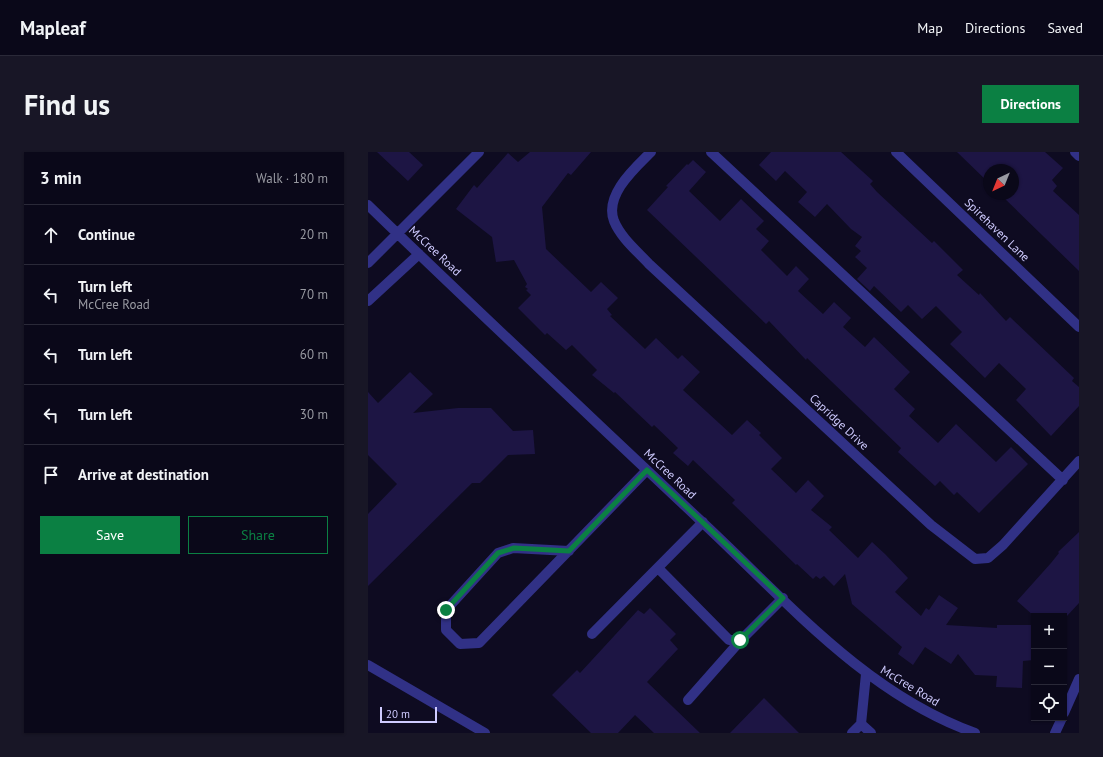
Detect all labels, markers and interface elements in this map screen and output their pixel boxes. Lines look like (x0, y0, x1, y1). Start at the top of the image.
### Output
text: Mapleaf (20, 16, 86, 40)
text: Map (917, 19, 943, 37)
text: Directions (965, 19, 1025, 37)
text: Saved (1047, 19, 1083, 37)
button: Directions (982, 85, 1079, 123)
text: Find us (24, 86, 110, 123)
north arrow (983, 164, 1019, 200)
text: 3 min (40, 167, 81, 189)
text: Walk · 180 m (256, 170, 328, 187)
street label: Spirehaven Lane (962, 195, 1033, 265)
street label: McCree Road (406, 223, 465, 279)
icon: ahead (40, 224, 62, 246)
text: Continue (78, 225, 135, 244)
text: 20 m (300, 226, 328, 243)
text: Turn left (78, 277, 132, 296)
icon: left (40, 284, 62, 306)
text: 70 m (300, 286, 328, 303)
text: McCree Road (78, 296, 150, 313)
icon: left (40, 344, 62, 366)
text: Turn left (78, 345, 132, 364)
text: 60 m (300, 346, 328, 363)
street label: Capridge Drive (807, 390, 872, 453)
icon: left (40, 404, 62, 426)
text: Turn left (78, 405, 132, 424)
text: 30 m (300, 406, 328, 423)
street label: McCree Road (641, 446, 700, 502)
icon: arrive (40, 464, 62, 486)
text: Arrive at destination (78, 465, 209, 484)
button: Save (40, 516, 180, 554)
button: Share (188, 516, 328, 554)
route end (437, 601, 455, 619)
map controls (1031, 613, 1067, 721)
button: + (1031, 613, 1067, 649)
route start (731, 631, 749, 649)
button: − (1031, 649, 1067, 685)
street label: McCree Road (878, 662, 943, 709)
button: locate (1031, 685, 1067, 721)
scale bar (380, 705, 437, 724)
text: 20 m (386, 707, 410, 721)

